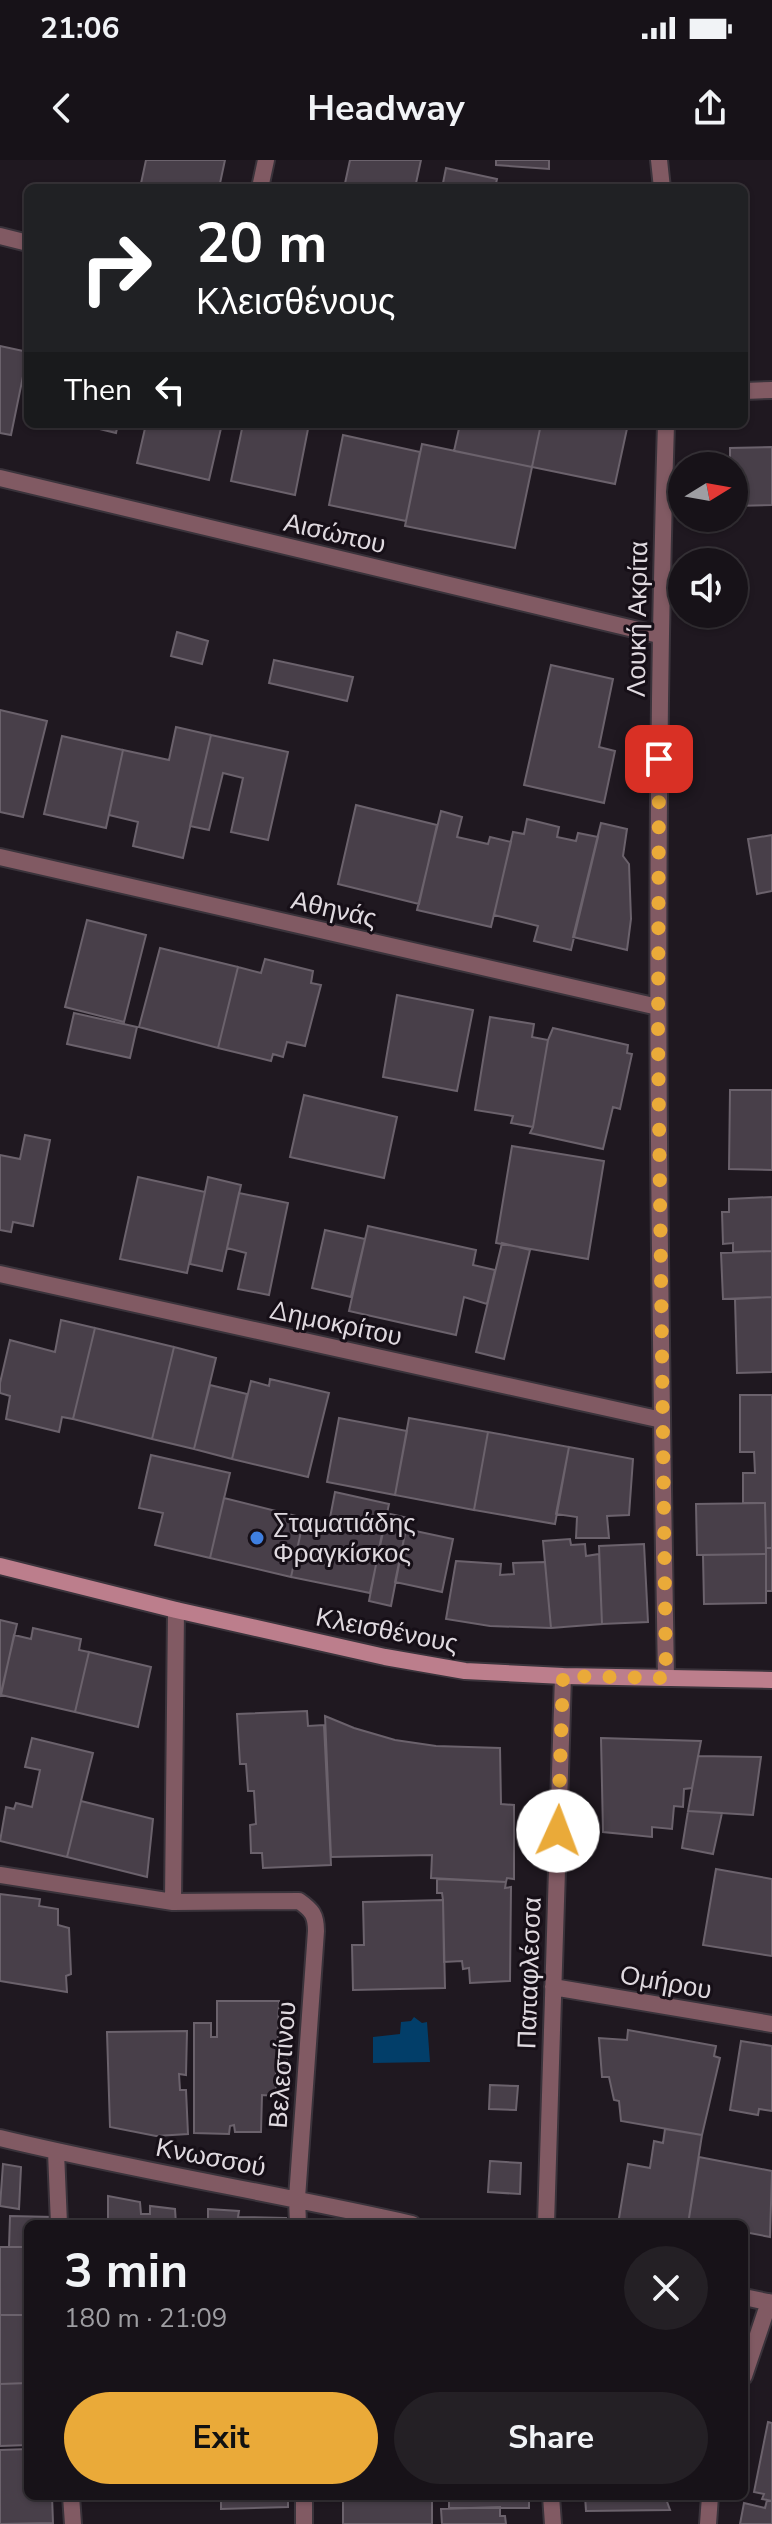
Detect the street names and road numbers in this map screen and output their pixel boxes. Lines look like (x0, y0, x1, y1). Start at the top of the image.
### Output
street label: Αισώπου (281, 505, 389, 562)
street label: Λουκή Ακρίτα (619, 541, 656, 697)
street label: Αθηνάς (288, 883, 380, 936)
street label: Δημοκρίτου (266, 1292, 405, 1355)
street label: Κλεισθένους (313, 1600, 461, 1661)
street label: Παπαφλέσσα (509, 1896, 550, 2050)
street label: Ομήρου (617, 1957, 715, 2008)
street label: Βελεστίνου (261, 2000, 304, 2130)
street label: Κνωσσού (153, 2130, 269, 2185)

